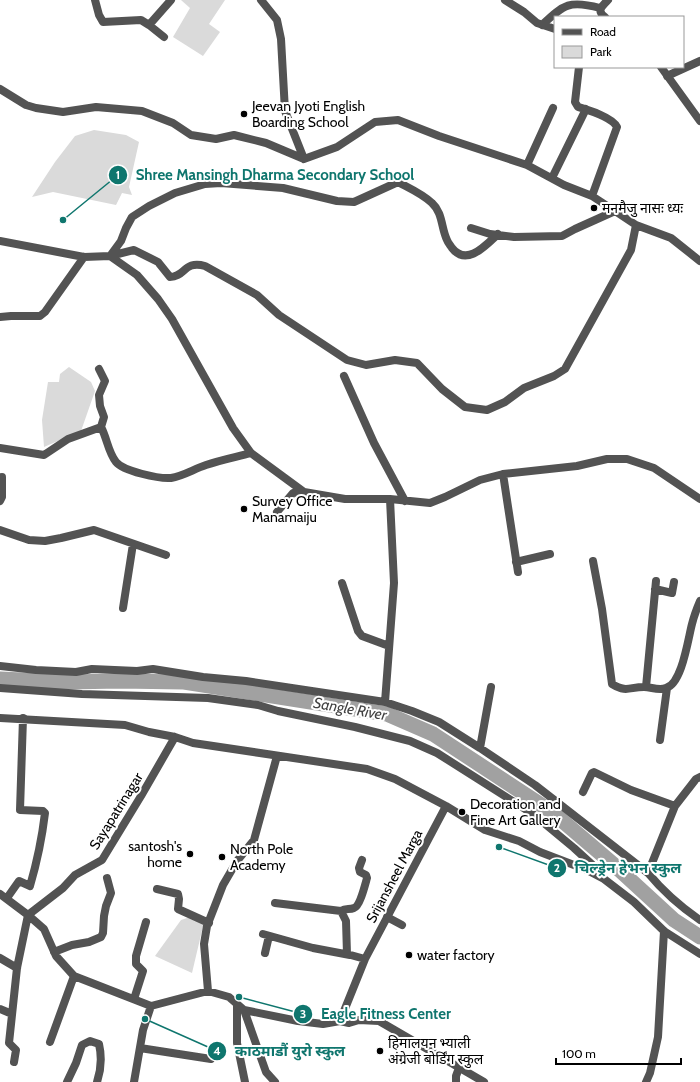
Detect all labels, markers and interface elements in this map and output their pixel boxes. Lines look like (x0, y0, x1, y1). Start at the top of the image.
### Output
legend (554, 16, 684, 68)
text: Road (590, 24, 616, 39)
text: Park (590, 44, 612, 59)
place label: Jeevan Jyoti English Boarding School (251, 97, 365, 131)
marker: Jeevan Jyoti English Boarding School (239, 109, 249, 119)
callout: Shree Mansingh Dharma Secondary School (108, 162, 422, 189)
text: Shree Mansingh Dharma Secondary School (136, 166, 414, 184)
text: 1 (116, 167, 120, 182)
place label: मनमैजु नासः ध्यः (602, 199, 684, 218)
marker: मनमैजु नासः ध्यः (589, 203, 599, 213)
place label: Survey Office Manamaiju (252, 492, 332, 526)
marker: Survey Office Manamaiju (239, 504, 249, 514)
water label: Sangle River (312, 694, 389, 725)
street label: Sayapatrinagar (85, 769, 147, 853)
place label: Decoration and Fine Art Gallery (470, 795, 561, 829)
marker: Decoration and Fine Art Gallery (457, 807, 467, 817)
street label: Srijansheel Marga (362, 826, 426, 926)
place label: santosh's home (128, 837, 182, 871)
place label: North Pole Academy (230, 840, 293, 874)
marker: santosh's home (185, 849, 195, 859)
marker: North Pole Academy (217, 852, 227, 862)
callout: चिल्ड्रेन हेभन स्कुल (547, 854, 690, 881)
text: चिल्ड्रेन हेभन स्कुल (575, 859, 682, 878)
text: 2 (554, 860, 560, 875)
place label: water factory (417, 946, 495, 964)
marker: water factory (404, 950, 414, 960)
callout: Eagle Fitness Center (293, 1001, 459, 1028)
text: Eagle Fitness Center (321, 1005, 451, 1023)
text: 3 (300, 1006, 306, 1021)
place label: हिमालयन भ्याली अंग्रेजी बोर्डिंग स्कुल (388, 1034, 484, 1069)
callout: काठमाडौं युरो स्कुल (207, 1037, 353, 1064)
scale bar (556, 1040, 681, 1066)
text: काठमाडौं युरो स्कुल (235, 1042, 346, 1061)
text: 4 (213, 1043, 221, 1058)
marker: हिमालयन भ्याली अंग्रेजी बोर्डिंग स्कुल (375, 1046, 385, 1056)
text: 100 m (562, 1046, 596, 1061)

